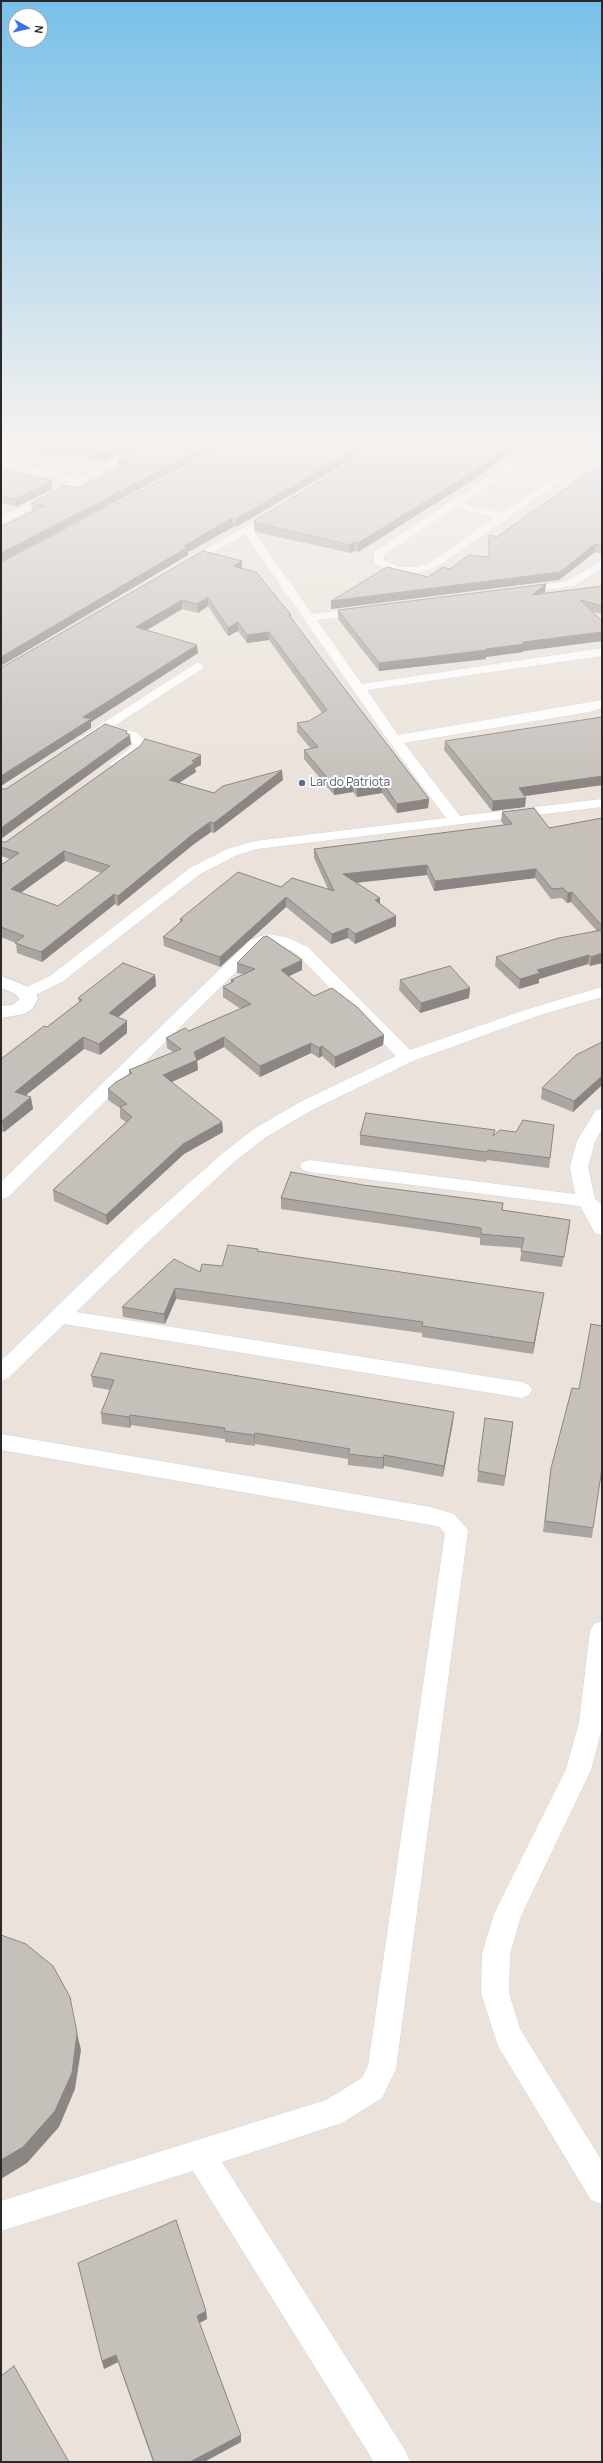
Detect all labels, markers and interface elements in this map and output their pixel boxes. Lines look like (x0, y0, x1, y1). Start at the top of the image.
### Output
north arrow (8, 8, 48, 48)
text: N (31, 25, 47, 35)
place label: Lar do Patriota (310, 776, 390, 790)
marker: Lar do Patriota (297, 778, 307, 788)

